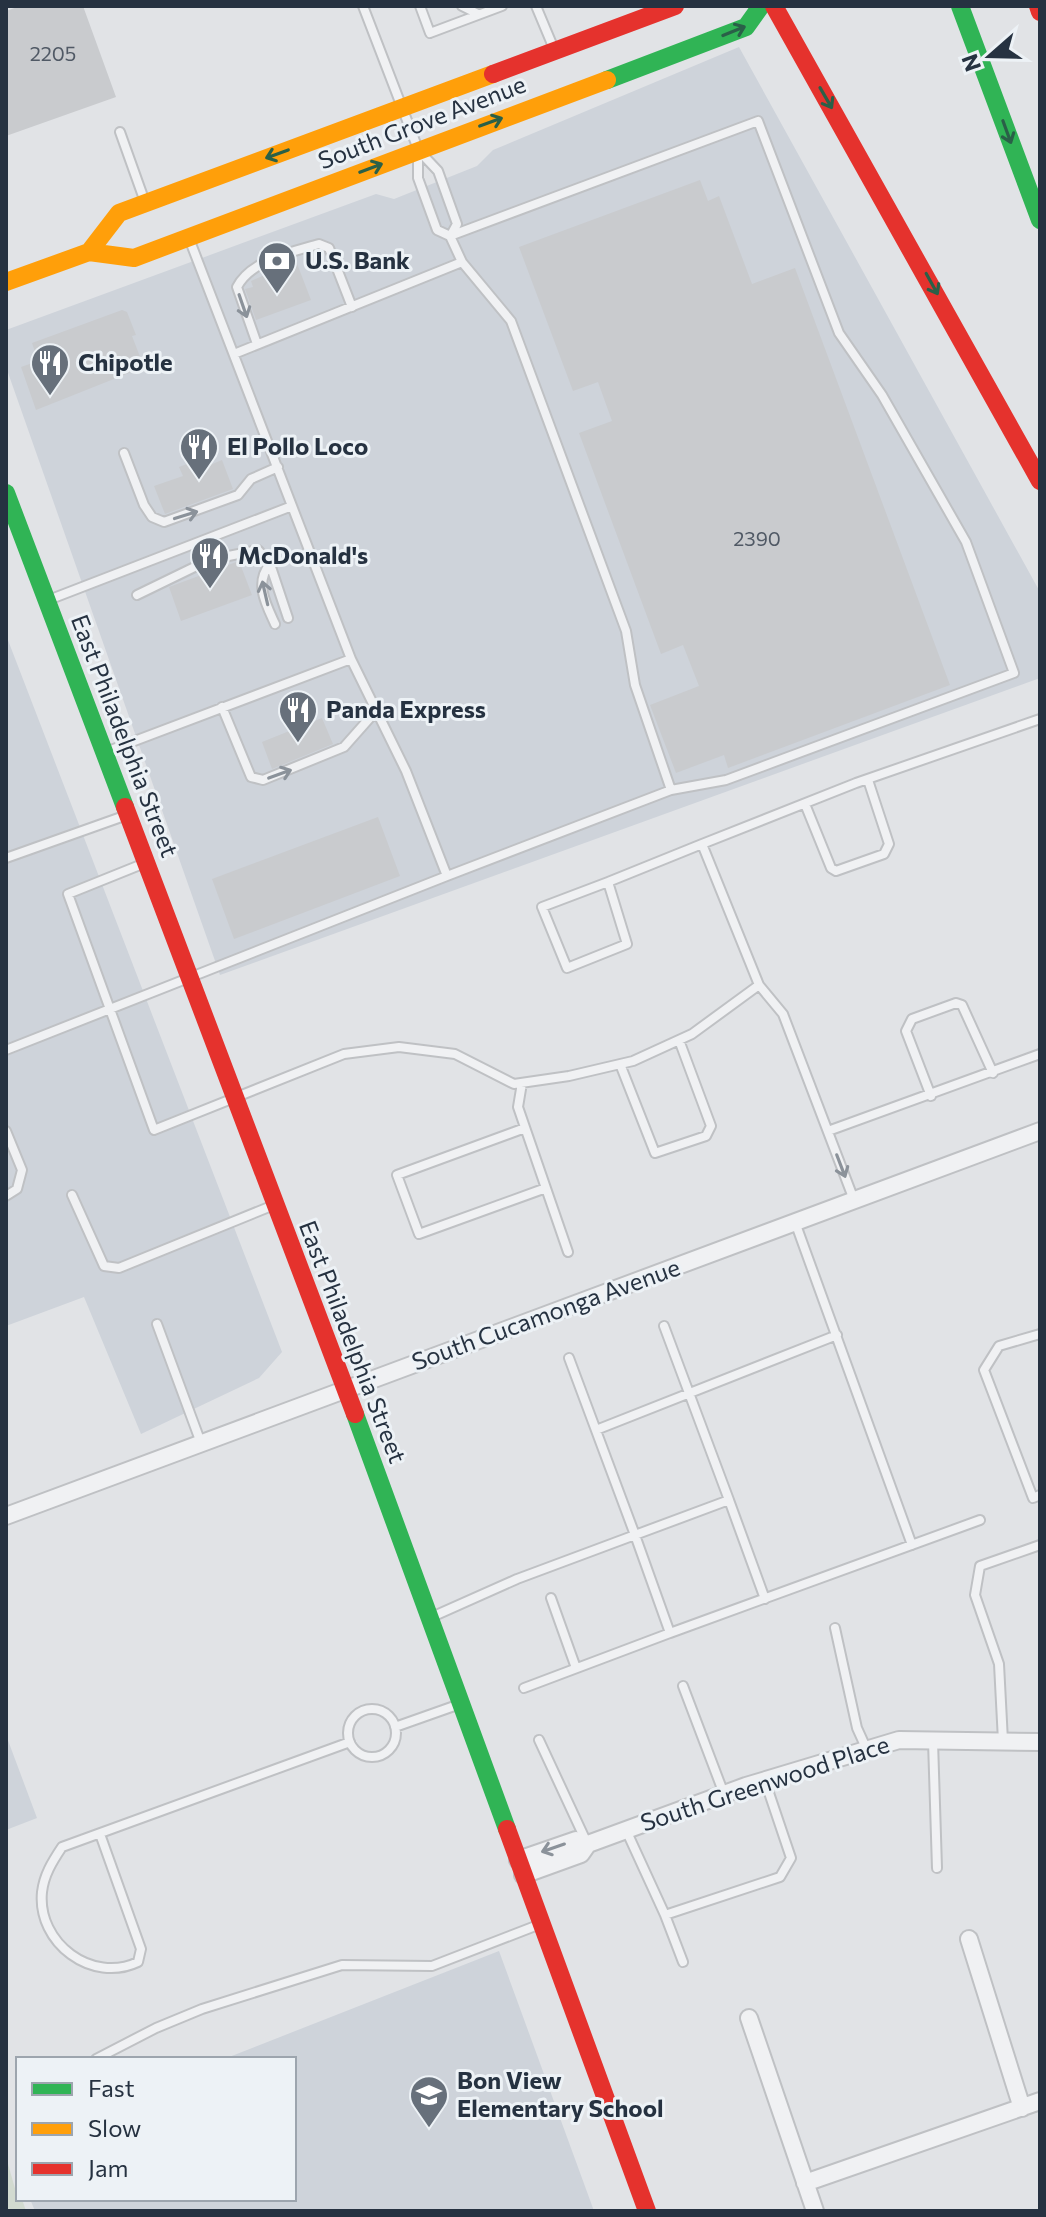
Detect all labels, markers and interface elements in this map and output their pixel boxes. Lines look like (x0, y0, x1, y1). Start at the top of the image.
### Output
north arrow (950, 16, 1030, 96)
one-way arrow (721, 23, 746, 37)
house number: 2205 (30, 41, 76, 65)
text: N (955, 51, 986, 75)
street label: South Grove Avenue (314, 69, 529, 175)
one-way arrow (818, 86, 834, 109)
one-way arrow (478, 114, 503, 128)
one-way arrow (1001, 119, 1015, 143)
one-way arrow (265, 148, 290, 162)
one-way arrow (358, 160, 383, 174)
bank icon: U.S. Bank (256, 240, 298, 295)
place label: U.S. Bank (305, 245, 410, 274)
one-way arrow (924, 272, 940, 296)
one-way arrow (237, 293, 251, 318)
restaurant icon: Chipotle (29, 342, 71, 397)
place label: Chipotle (78, 347, 173, 376)
restaurant icon: El Pollo Loco (178, 426, 220, 481)
place label: El Pollo Loco (227, 431, 368, 460)
one-way arrow (173, 507, 199, 522)
house number: 2390 (733, 526, 781, 550)
restaurant icon: McDonald's (189, 535, 231, 590)
place label: McDonald's (238, 540, 368, 569)
one-way arrow (257, 581, 272, 607)
street label: East Philadelphia Street (66, 610, 185, 861)
restaurant icon: Panda Express (277, 689, 319, 744)
place label: Panda Express (326, 694, 486, 723)
one-way arrow (267, 765, 292, 780)
one-way arrow (835, 1153, 849, 1178)
street label: East Philadelphia Street (294, 1216, 413, 1467)
street label: South Cucamonga Avenue (407, 1252, 684, 1376)
street label: South Greenwood Place (637, 1729, 893, 1836)
one-way arrow (541, 1841, 566, 1856)
legend (16, 2057, 296, 2201)
place label: Bon View Elementary School (457, 2065, 664, 2122)
text: Fast (88, 2073, 135, 2102)
school or university icon: Bon View Elementary School (408, 2074, 450, 2129)
text: Slow (88, 2113, 141, 2142)
text: Jam (88, 2153, 128, 2182)

